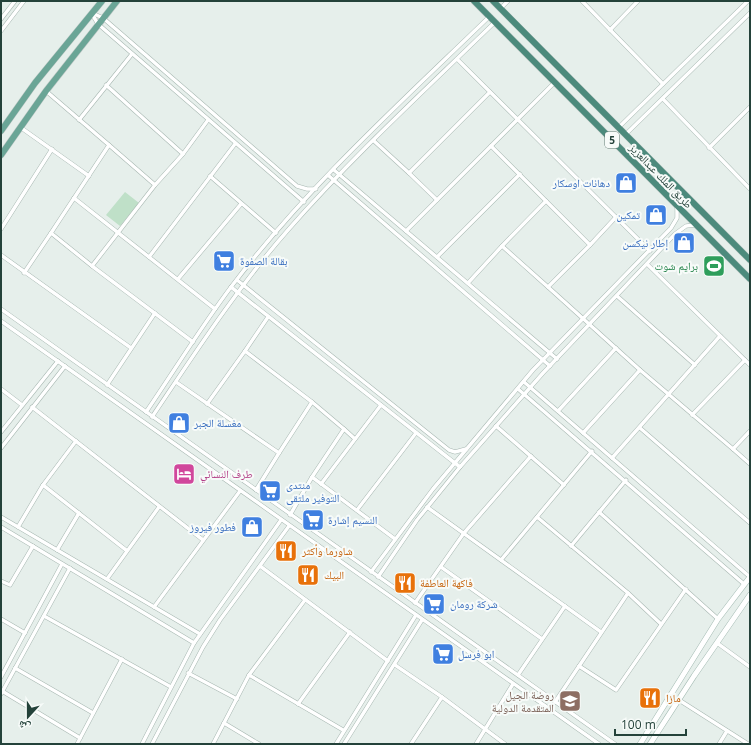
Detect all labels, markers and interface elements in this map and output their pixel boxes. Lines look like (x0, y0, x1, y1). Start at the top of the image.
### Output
road number: 5 (605, 132, 619, 148)
street label: طريق الملك عبدالعزيز (626, 139, 696, 211)
shop icon: دهانات اوسكار (613, 170, 639, 196)
place label: دهانات اوسكار (552, 175, 610, 190)
shop icon: تمكين (643, 202, 669, 228)
place label: تمكين (616, 207, 641, 222)
shop icon: إطار نيكسن (671, 230, 697, 256)
place label: إطار نيكسن (622, 235, 668, 251)
supermarket icon: بقالة الصفوة (211, 248, 237, 274)
place label: بقالة الصفوة (240, 253, 288, 268)
sports icon: برايم شوت (701, 253, 727, 279)
place label: برايم شوت (655, 258, 698, 274)
shop icon: مغسلة الجبر (166, 410, 192, 436)
place label: مغسلة الجبر (193, 415, 241, 430)
hotel icon: طرف النسائي (171, 461, 197, 487)
place label: طرف النسائي (200, 466, 253, 483)
place label: منتدى التوفير ملتقى (286, 477, 339, 505)
supermarket icon: منتدى التوفير ملتقى (257, 478, 283, 504)
supermarket icon: النسيم إشارة (300, 507, 326, 533)
place label: النسيم إشارة (328, 512, 377, 528)
shop icon: فطور فيروز (239, 514, 265, 540)
place label: فطور فيروز (189, 519, 236, 534)
restaurant icon: شاورما وأكثر (273, 538, 299, 564)
place label: شاورما وأكثر (301, 543, 353, 558)
restaurant icon: البيك (295, 562, 321, 588)
place label: البيك (324, 567, 344, 582)
restaurant icon: فاكهة العاطفة (392, 570, 418, 596)
place label: فاكهة العاطفة (420, 575, 473, 590)
supermarket icon: شركة رومان (421, 591, 447, 617)
place label: شركة رومان (450, 596, 498, 611)
supermarket icon: ابو فرسل (430, 641, 456, 667)
place label: ابو فرسل (458, 646, 494, 661)
restaurant icon: مازا (637, 685, 663, 711)
place label: روضة الجيل المتقدمة الدولية (492, 687, 554, 715)
school or university icon: روضة الجيل المتقدمة الدولية (557, 688, 583, 714)
place label: مازا (666, 690, 681, 705)
north arrow (8, 697, 48, 737)
scale bar (615, 711, 686, 737)
text: 100 m (621, 716, 656, 733)
text: ش (16, 717, 33, 736)

